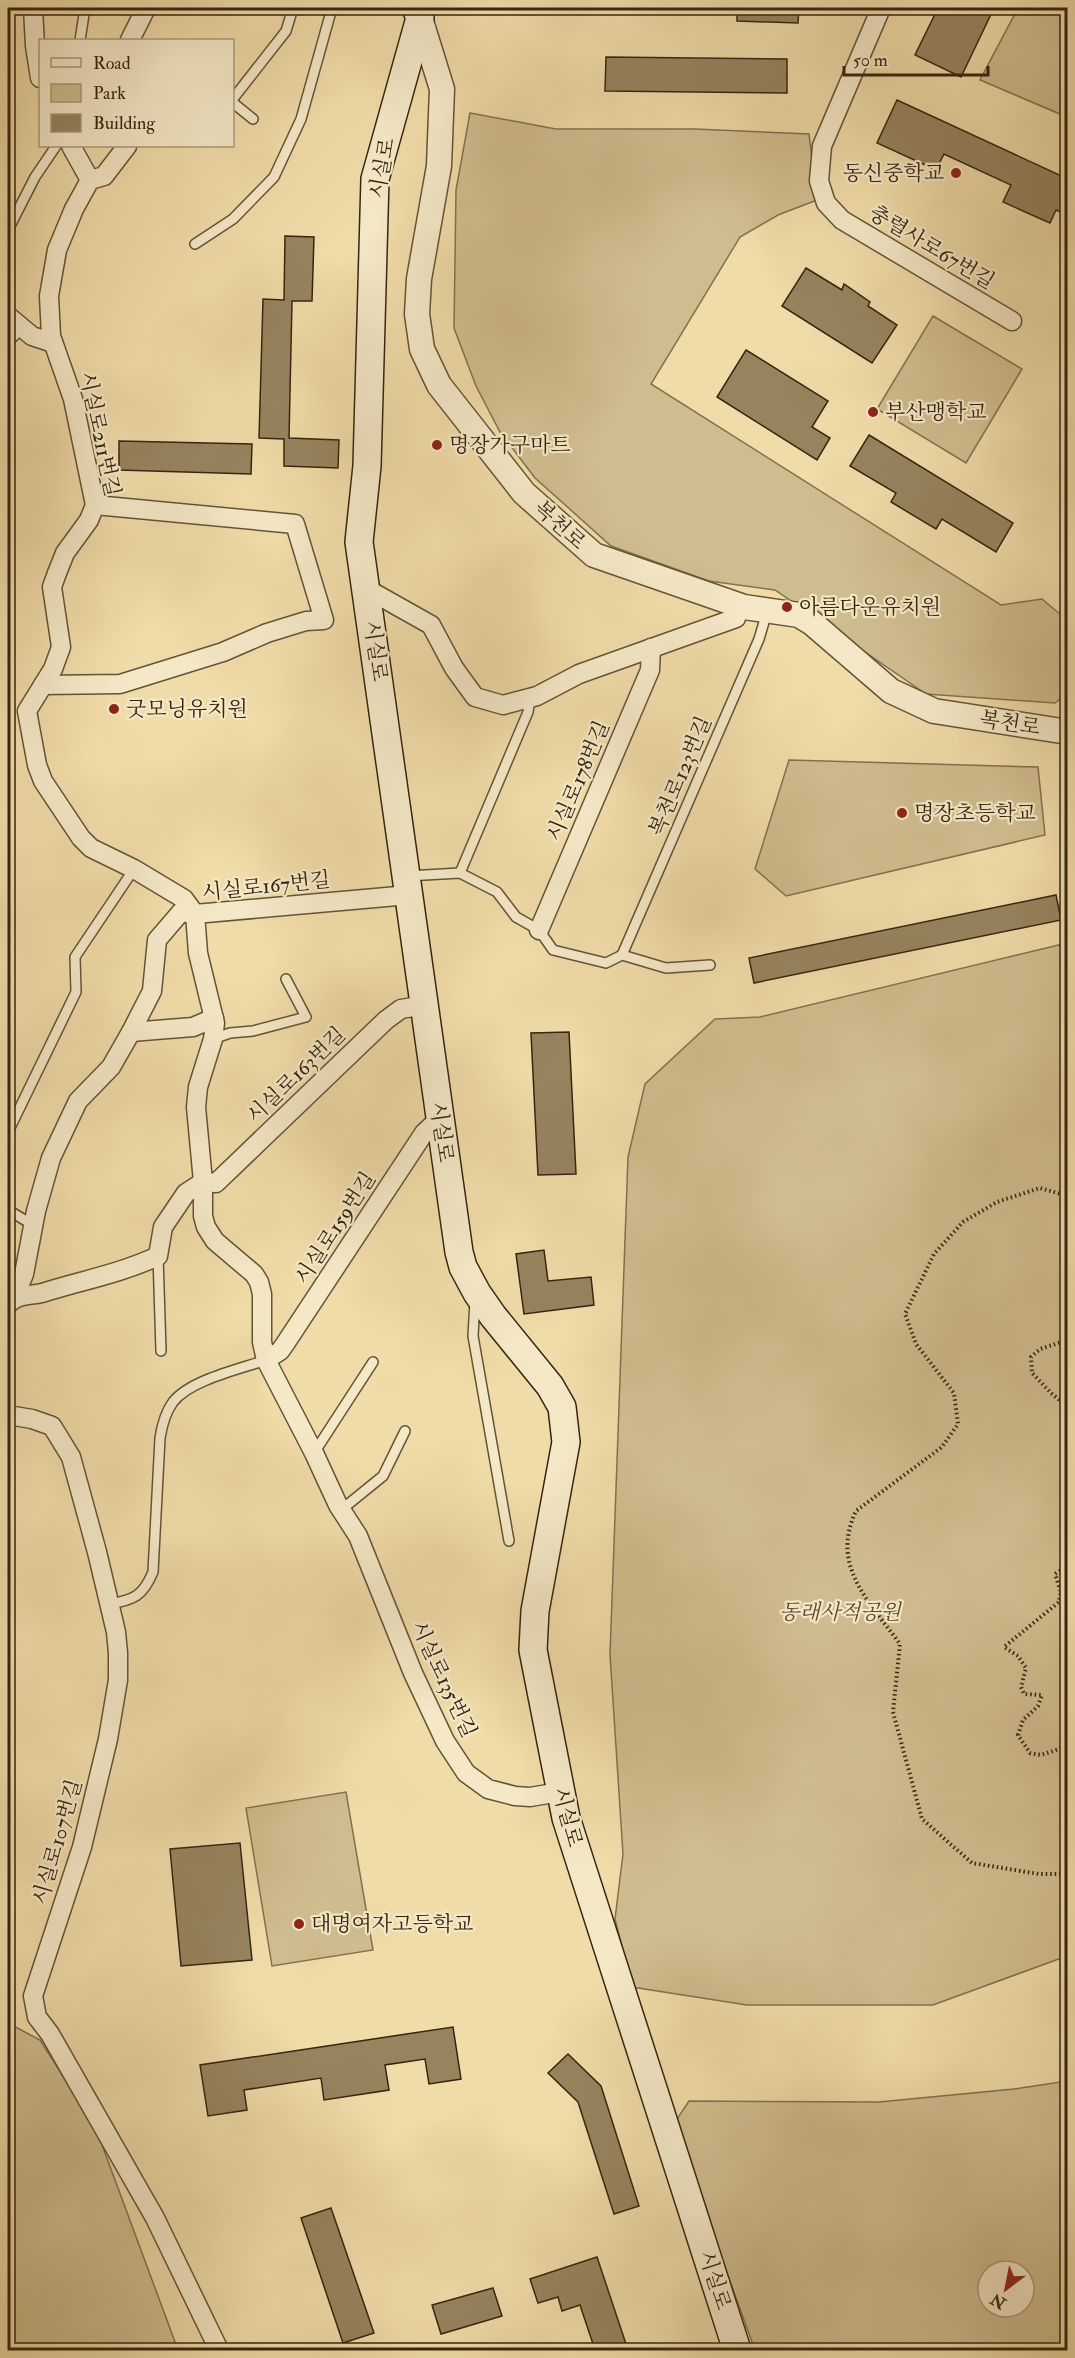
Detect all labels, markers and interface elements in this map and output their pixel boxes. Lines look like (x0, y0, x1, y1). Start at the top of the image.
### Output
legend (39, 39, 234, 147)
scale bar (844, 39, 988, 77)
text: 50 m (853, 49, 888, 72)
text: Road (93, 52, 131, 75)
text: Park (93, 82, 126, 105)
text: Building (93, 112, 156, 135)
street label: 시실로 (364, 136, 401, 200)
place label: 동신중학교 (843, 160, 944, 187)
marker: 동신중학교 (949, 166, 963, 180)
street label: 충렬사로67번길 (864, 199, 1000, 296)
street label: 시실로211번길 (73, 369, 126, 499)
place label: 부산맹학교 (885, 399, 986, 426)
marker: 부산맹학교 (866, 405, 880, 419)
place label: 명장가구마트 (449, 432, 571, 459)
marker: 명장가구마트 (430, 438, 444, 452)
street label: 복천로 (528, 495, 591, 556)
place label: 아름다운유치원 (799, 594, 941, 621)
marker: 아름다운유치원 (780, 600, 794, 614)
street label: 시실로 (358, 619, 393, 683)
place label: 굿모닝유치원 (126, 696, 248, 723)
marker: 굿모닝유치원 (107, 702, 121, 716)
street label: 복천로 (978, 705, 1042, 742)
street label: 복천로123번길 (643, 712, 718, 840)
street label: 시실로178번길 (541, 717, 616, 846)
place label: 명장초등학교 (914, 800, 1036, 827)
marker: 명장초등학교 (895, 806, 909, 820)
street label: 시실로167번길 (200, 866, 332, 907)
street label: 시실로163번길 (241, 1021, 352, 1129)
street label: 시실로 (424, 1100, 459, 1164)
street label: 시실로159번길 (289, 1167, 382, 1290)
park label: 동래사적공원 (779, 1599, 903, 1626)
street label: 시실로135번길 (405, 1616, 482, 1742)
street label: 시실로107번길 (27, 1776, 88, 1908)
street label: 시실로 (547, 1784, 588, 1850)
place label: 대명여자고등학교 (311, 1911, 473, 1938)
marker: 대명여자고등학교 (292, 1917, 306, 1931)
street label: 시실로 (692, 2247, 737, 2313)
north arrow (976, 2259, 1036, 2319)
text: N (987, 2288, 1011, 2314)

